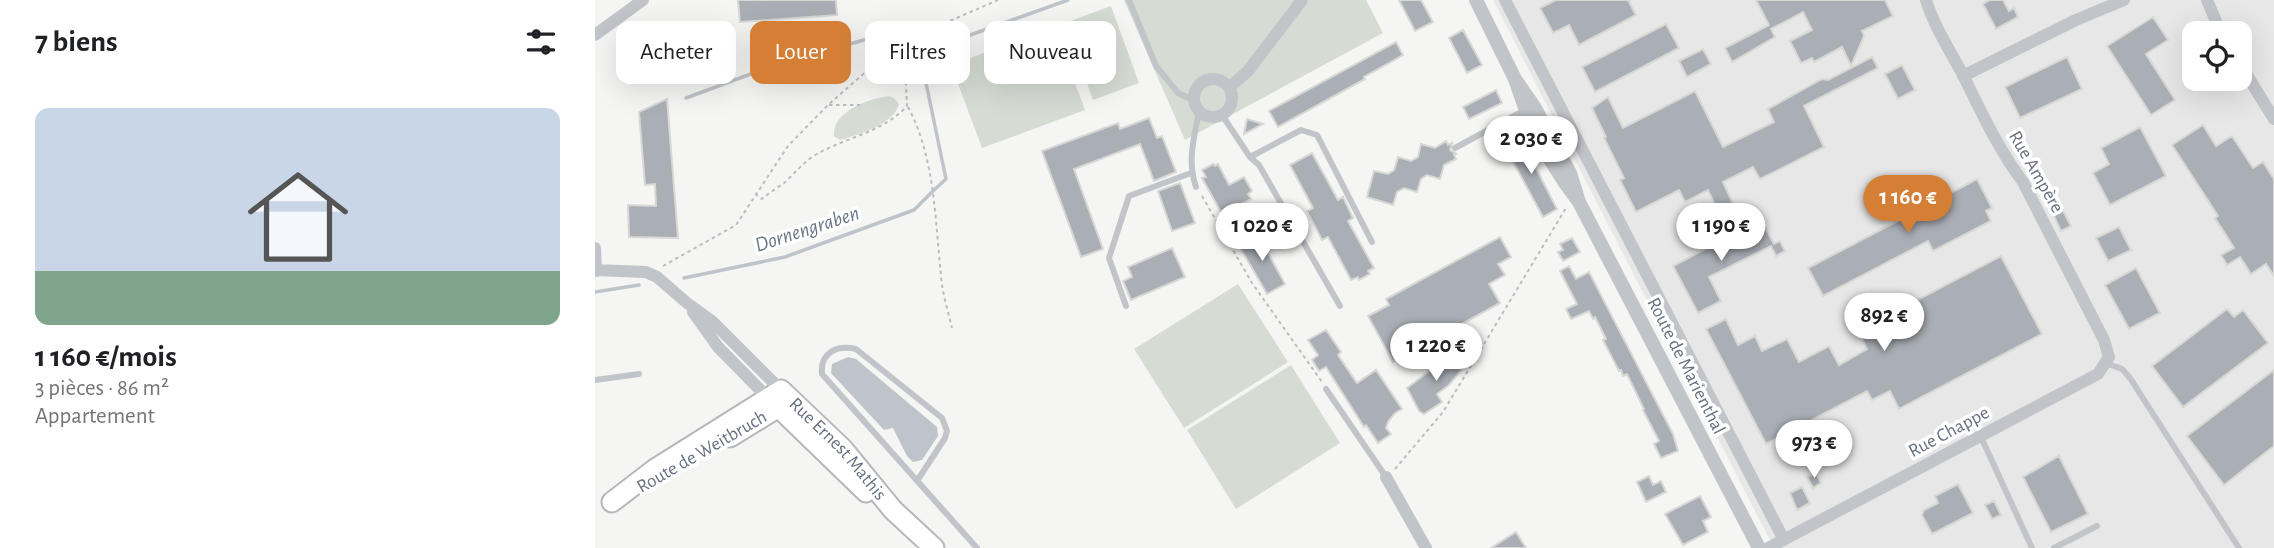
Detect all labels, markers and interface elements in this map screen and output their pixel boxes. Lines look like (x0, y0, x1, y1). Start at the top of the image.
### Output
chip: Acheter (616, 21, 736, 84)
chip: Louer (750, 21, 851, 84)
chip: Filtres (865, 21, 970, 84)
chip: Nouveau (984, 21, 1116, 84)
map controls (2182, 21, 2252, 91)
button: locate (2182, 21, 2252, 91)
icon: filters (522, 23, 560, 61)
text: 7 biens (35, 27, 118, 57)
pin: 2 030 € (1466, 116, 1596, 176)
text: 2 030 € (1500, 127, 1562, 150)
street label: Rue Ampère (2005, 128, 2067, 216)
icon: home (235, 154, 361, 280)
pin: 1 160 € (1843, 176, 1973, 235)
text: 1 160 € (1879, 186, 1937, 209)
water label: Dornengraben (752, 202, 862, 256)
pin: 1 020 € (1197, 204, 1327, 263)
pin: 1 190 € (1656, 204, 1786, 263)
text: 1 020 € (1232, 214, 1292, 237)
text: 1 190 € (1692, 214, 1750, 237)
pin: 892 € (1835, 294, 1933, 353)
street label: Route de Marienthal (1643, 295, 1729, 437)
text: 892 € (1860, 304, 1908, 327)
pin: 1 220 € (1371, 324, 1501, 383)
text: 1 220 € (1406, 334, 1466, 357)
text: 1 160 €/mois (35, 342, 177, 372)
text: 3 pièces · 86 m² (35, 377, 169, 400)
street label: Rue Ernest Mathis (786, 394, 890, 504)
street label: Rue Chappe (1906, 403, 1992, 461)
text: Appartement (35, 405, 155, 428)
street label: Route de Weitbruch (634, 407, 770, 497)
pin: 973 € (1765, 420, 1863, 480)
text: 973 € (1791, 431, 1837, 454)

